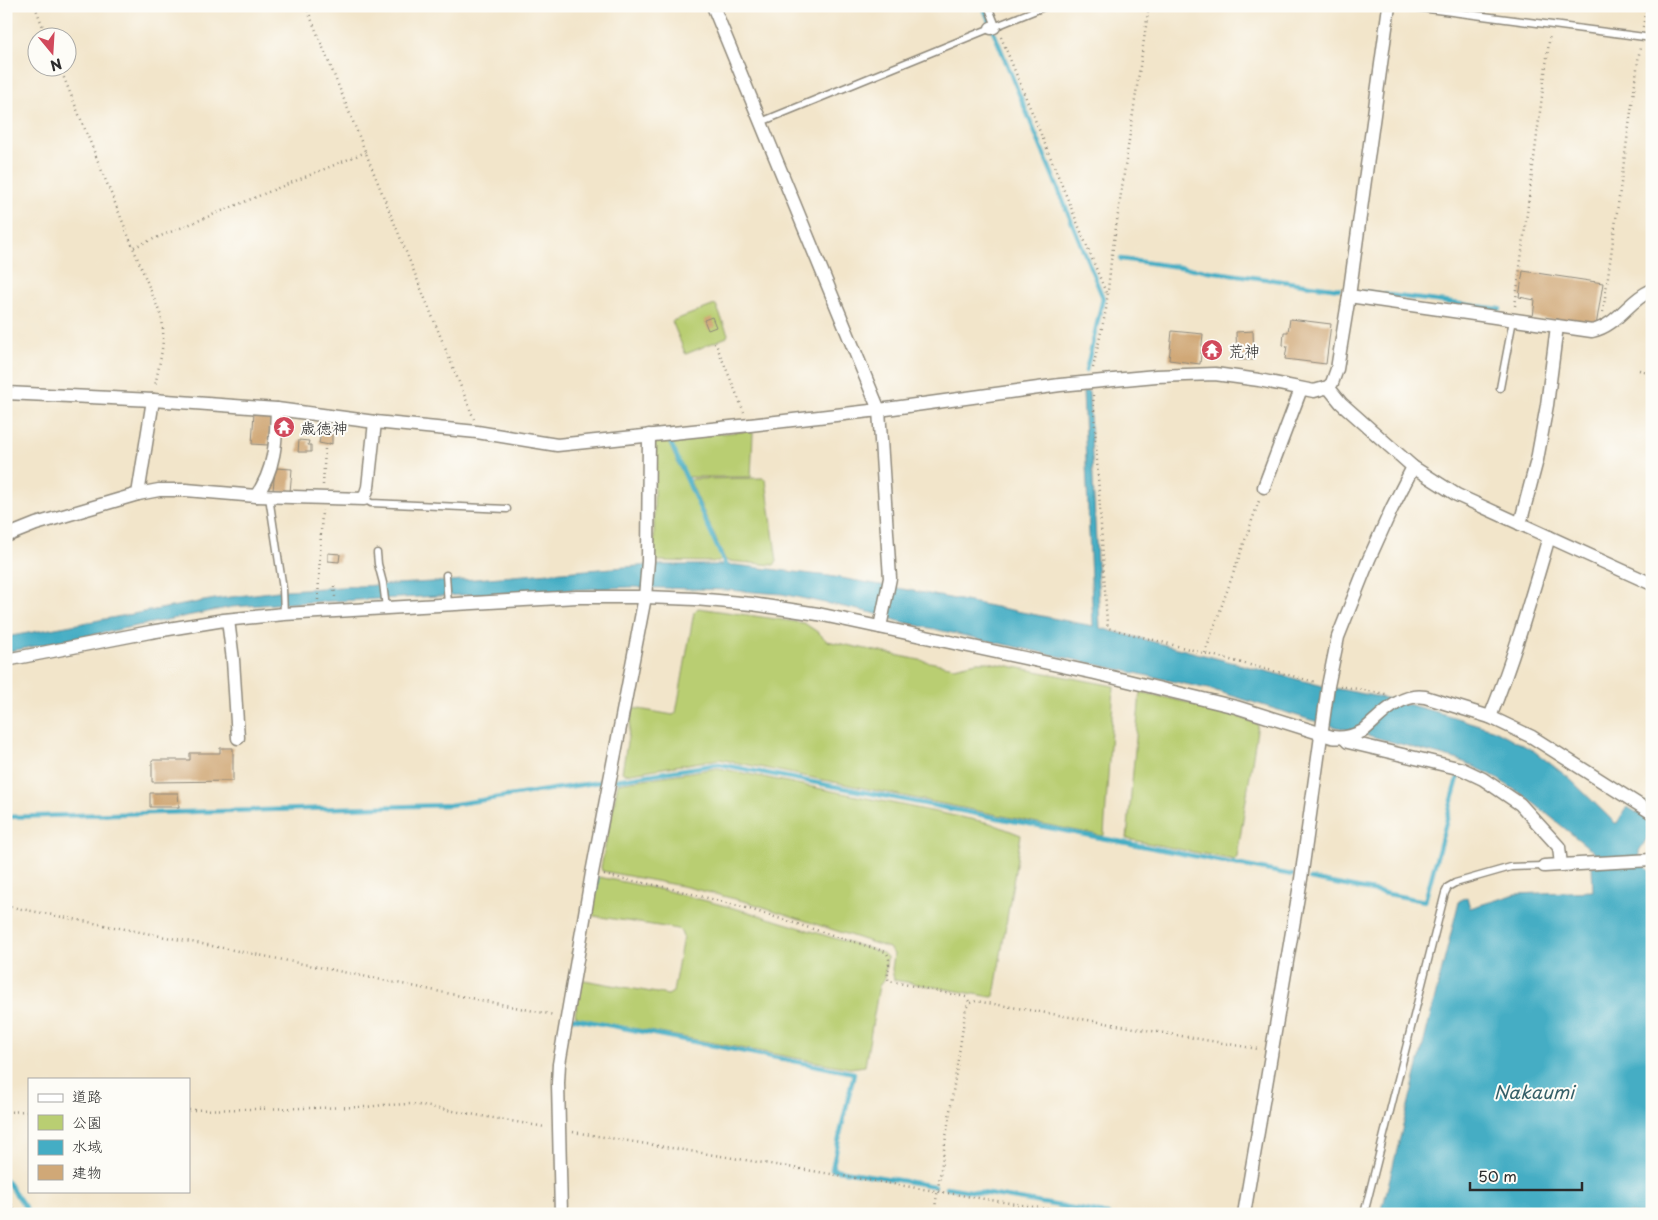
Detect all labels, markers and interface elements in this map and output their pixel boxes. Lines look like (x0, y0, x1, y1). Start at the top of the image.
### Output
north arrow (28, 28, 78, 78)
text: N (48, 53, 65, 77)
temple icon: 荒神 (1200, 338, 1224, 362)
place label: 荒神 (1228, 338, 1260, 362)
temple icon: 歳徳神 (272, 415, 296, 439)
place label: 歳徳神 (300, 415, 348, 439)
legend (28, 1078, 190, 1192)
water label: Nakaumi (1494, 1078, 1577, 1105)
text: 道路 (72, 1084, 102, 1107)
text: 公園 (72, 1110, 102, 1133)
text: 水域 (72, 1134, 102, 1157)
text: 建物 (72, 1160, 102, 1183)
scale bar (1470, 1160, 1583, 1192)
text: 50 m (1478, 1164, 1517, 1187)

